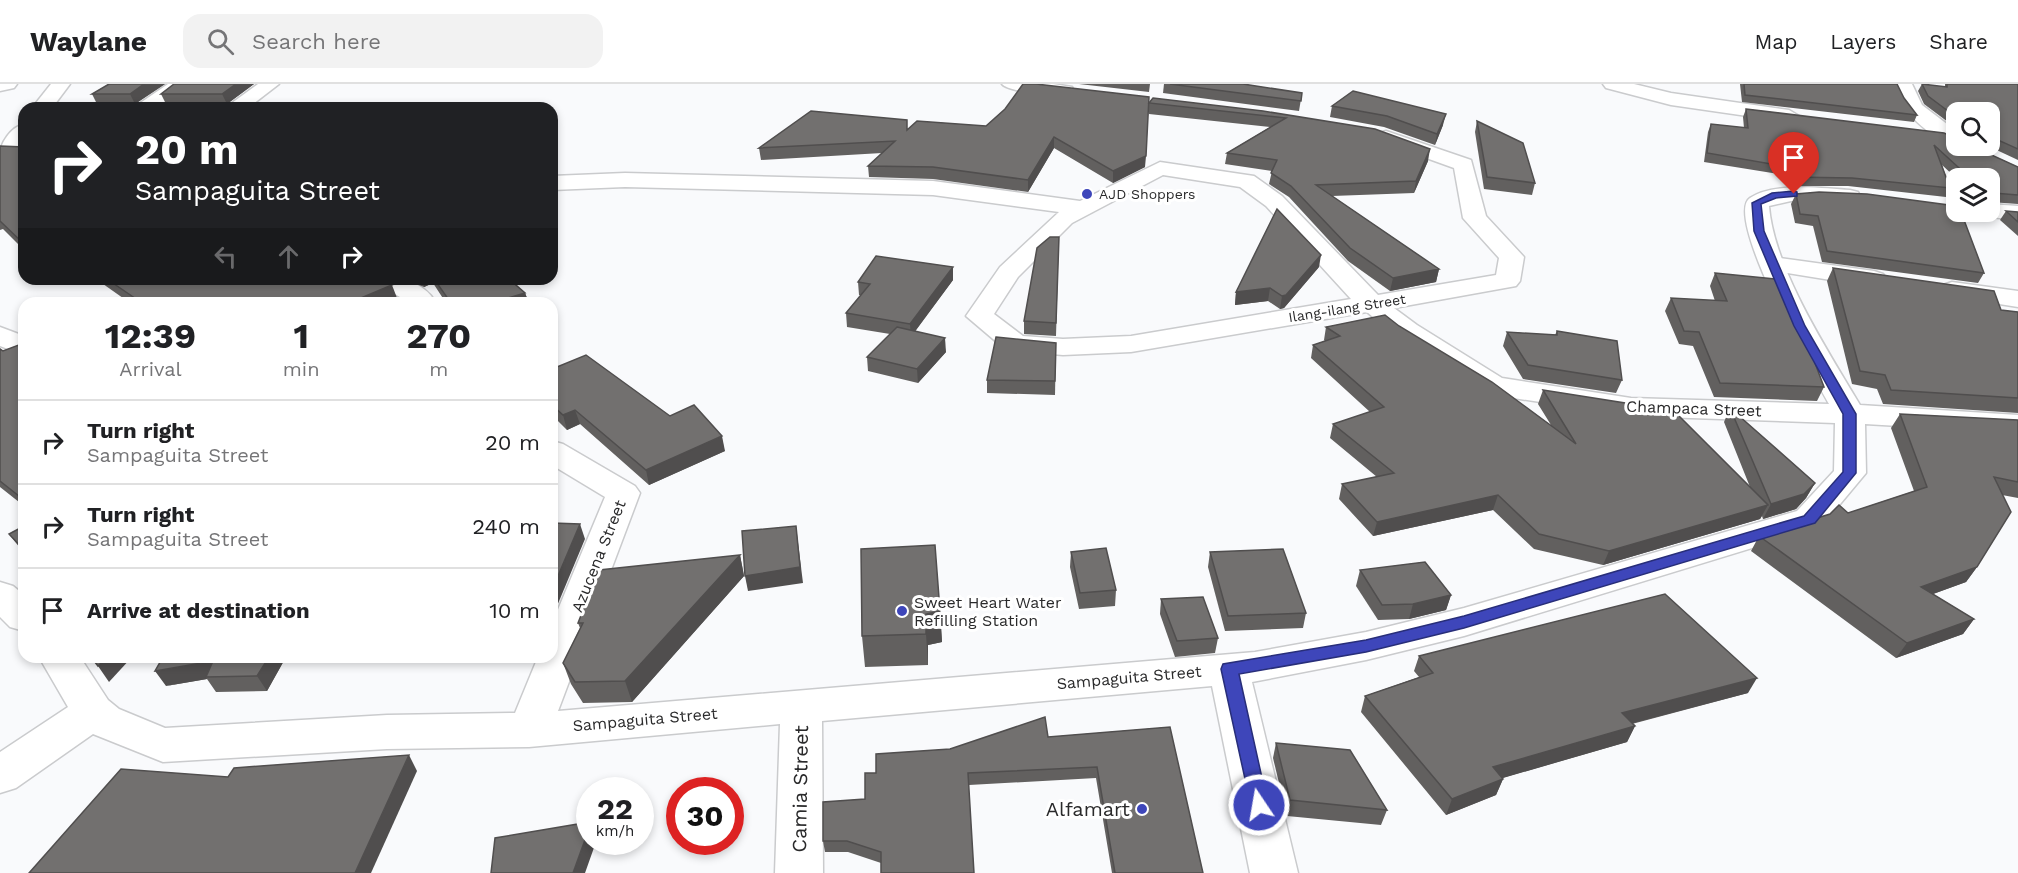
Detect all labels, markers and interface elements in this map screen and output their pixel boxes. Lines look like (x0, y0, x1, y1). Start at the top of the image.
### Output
search box (183, 14, 603, 68)
text: Waylane (30, 25, 147, 58)
icon: search (204, 25, 237, 58)
text: Search here (252, 29, 381, 54)
text: Map (1754, 29, 1797, 54)
text: Layers (1830, 29, 1896, 54)
text: Share (1929, 29, 1988, 54)
map controls (1946, 102, 2000, 222)
button: search (1946, 102, 2000, 156)
text: 20 m (135, 125, 239, 174)
icon: right (36, 126, 114, 204)
pin (1768, 132, 1819, 194)
icon: arrive (1777, 141, 1810, 174)
button: layers (1946, 168, 2000, 222)
text: Sampaguita Street (135, 175, 380, 207)
place label: AJD Shoppers (1099, 186, 1196, 202)
marker: AJD Shoppers (1080, 187, 1094, 201)
icon: left (209, 240, 242, 273)
icon: ahead (272, 240, 305, 273)
icon: right (335, 240, 368, 273)
street label: Ilang-ilang Street (1287, 291, 1407, 325)
text: 12:39 (105, 315, 196, 357)
text: 1 (293, 315, 309, 357)
text: 270 (406, 315, 471, 357)
text: Arrival (119, 357, 182, 381)
text: min (283, 357, 320, 381)
text: m (429, 357, 448, 381)
street label: Champaca Street (1626, 397, 1762, 420)
text: Turn right (87, 418, 194, 443)
icon: right (36, 426, 69, 459)
text: 20 m (485, 430, 540, 455)
text: Sampaguita Street (87, 443, 268, 467)
street label: Azucena Street (567, 497, 630, 615)
text: Turn right (87, 502, 194, 527)
icon: right (36, 510, 69, 543)
text: 240 m (472, 514, 540, 539)
text: Sampaguita Street (87, 527, 268, 551)
place label: Sweet Heart Water Refilling Station (914, 593, 1062, 630)
icon: arrive (36, 594, 69, 627)
text: Arrive at destination (87, 598, 310, 623)
text: 10 m (489, 598, 540, 623)
marker: Sweet Heart Water Refilling Station (895, 604, 909, 618)
street label: Sampaguita Street (1056, 662, 1202, 693)
street label: Sampaguita Street (572, 704, 718, 735)
street label: Camia Street (787, 725, 813, 853)
position arrow (1227, 773, 1291, 837)
speed limit sign: 30 (666, 777, 744, 855)
text: 22 (597, 791, 633, 826)
place label: Alfamart (1046, 797, 1131, 821)
marker: Alfamart (1135, 802, 1149, 816)
text: km/h (596, 822, 634, 840)

